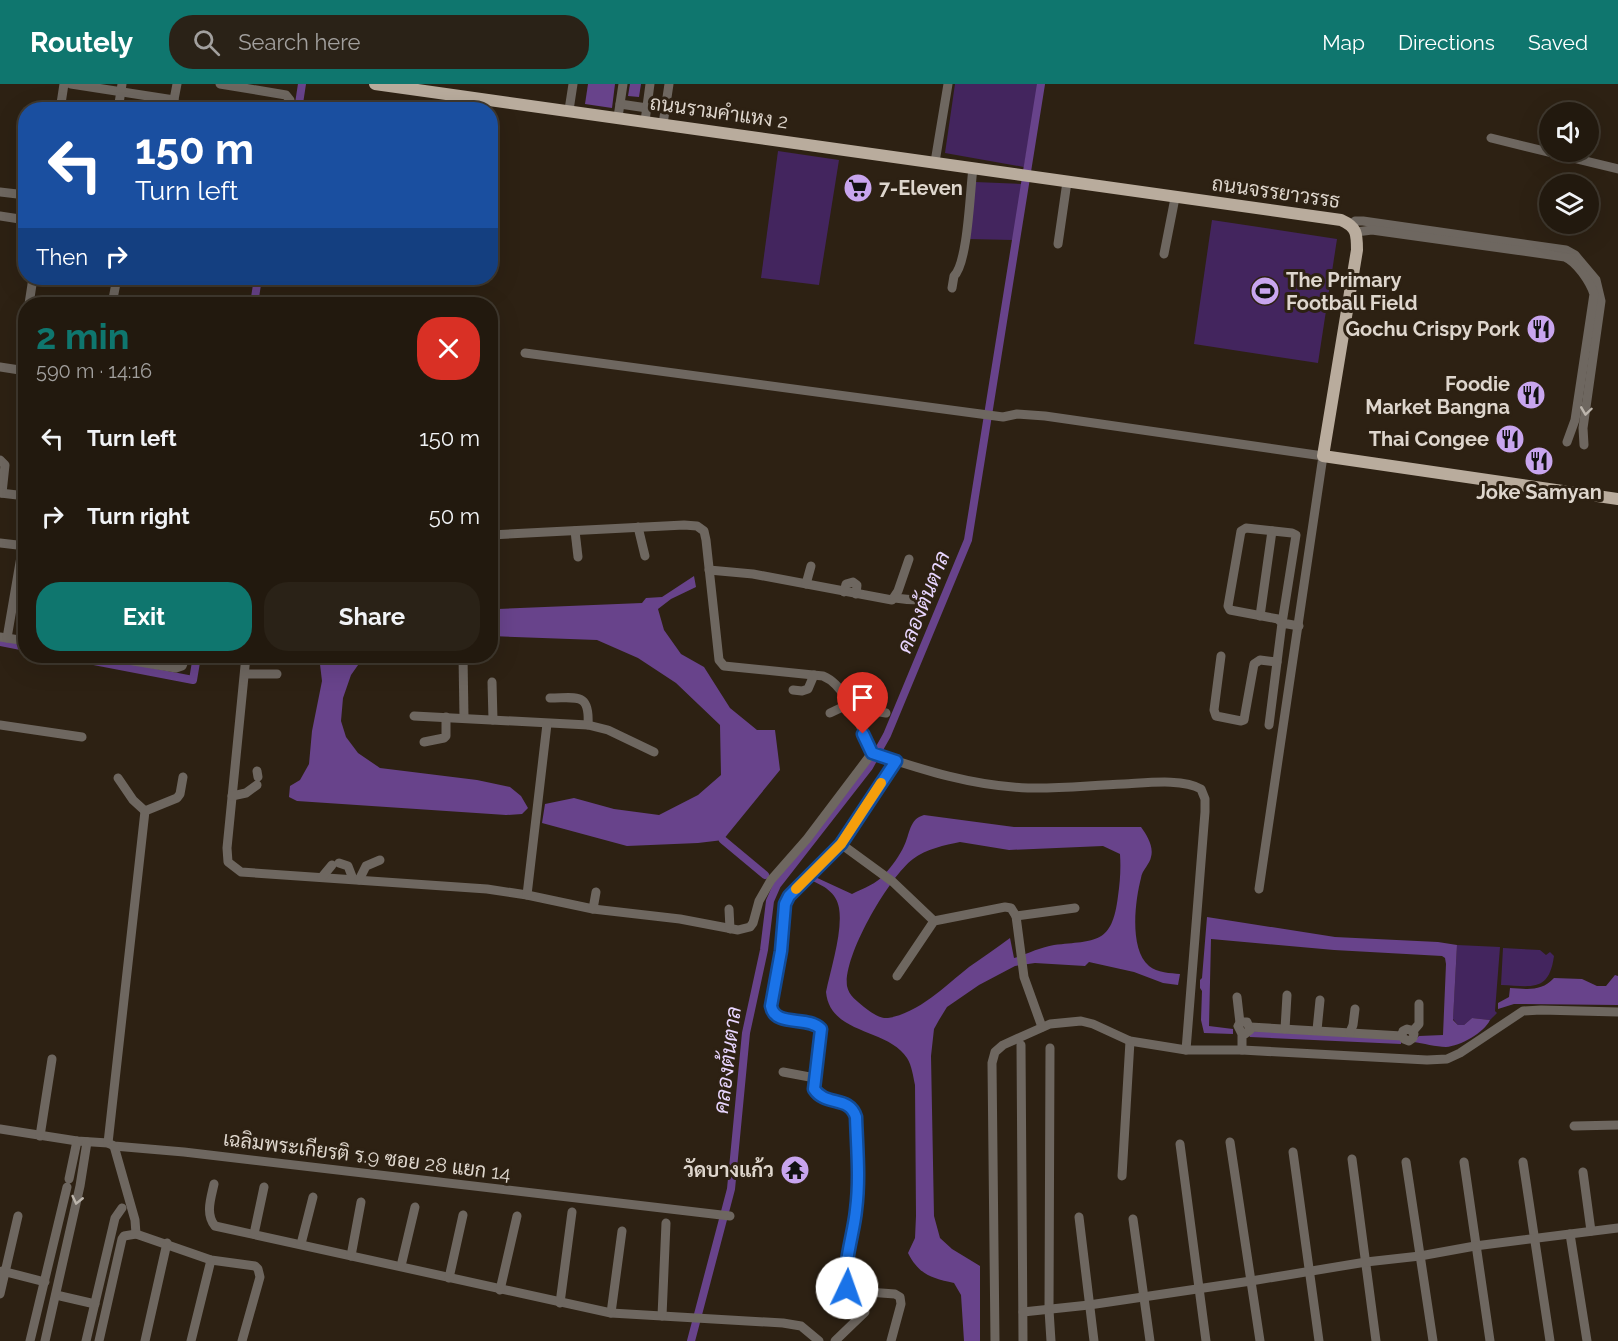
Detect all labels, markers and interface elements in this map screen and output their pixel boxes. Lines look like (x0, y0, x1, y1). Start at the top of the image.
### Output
search box (169, 15, 589, 69)
text: Routely (30, 26, 133, 59)
icon: search (190, 26, 223, 59)
text: Search here (238, 29, 360, 55)
text: Map (1322, 30, 1365, 55)
text: Directions (1398, 30, 1495, 55)
text: Saved (1528, 30, 1588, 55)
street label: ถนนรามคำแหง 2 (648, 90, 790, 134)
map controls (1539, 102, 1599, 234)
button: sound (1539, 102, 1599, 162)
text: 150 m (135, 125, 254, 174)
icon: left (36, 126, 114, 204)
street label: ถนนจรรยาวรรธ (1210, 171, 1342, 213)
supermarket icon: 7-Eleven (842, 172, 874, 204)
button: layers (1539, 174, 1599, 234)
text: Turn left (135, 175, 238, 206)
place label: 7-Eleven (879, 176, 963, 200)
icon: right (100, 240, 133, 273)
text: Then (36, 244, 88, 270)
place label: The Primary Football Field (1286, 268, 1418, 315)
sports icon: The Primary Football Field (1249, 275, 1281, 307)
restaurant icon: Gochu Crispy Pork (1525, 313, 1557, 345)
text: 2 min (36, 315, 129, 357)
button: close (417, 317, 480, 380)
place label: Gochu Crispy Pork (1346, 317, 1521, 341)
text: 590 m · 14:16 (36, 359, 152, 383)
place label: Foodie Market Bangna (1365, 372, 1510, 419)
restaurant icon: Foodie Market Bangna (1515, 379, 1547, 411)
one-way arrow (1580, 406, 1592, 416)
icon: left (36, 422, 69, 455)
restaurant icon: Thai Congee (1494, 423, 1526, 455)
text: Turn left (87, 425, 177, 451)
text: 150 m (419, 425, 480, 451)
place label: Thai Congee (1369, 427, 1489, 451)
restaurant icon: Joke Samyan (1523, 445, 1555, 477)
place label: Joke Samyan (1476, 480, 1602, 504)
icon: right (36, 500, 69, 533)
text: Turn right (87, 503, 190, 529)
text: 50 m (429, 503, 480, 529)
water label: คลองต้นตาล (891, 547, 955, 657)
button: Exit (36, 582, 252, 651)
button: Share (264, 582, 480, 651)
pin (837, 672, 888, 734)
icon: arrive (846, 681, 879, 714)
water label: คลองต้นตาล (708, 1005, 746, 1115)
street label: เฉลิมพระเกียรติ ร.9 ซอย 28 แยก 14 (222, 1125, 512, 1186)
temple icon: วัดบางแก้ว (779, 1154, 811, 1186)
place label: วัดบางแก้ว (683, 1157, 774, 1182)
one-way arrow (71, 1195, 84, 1205)
position arrow (815, 1256, 879, 1320)

